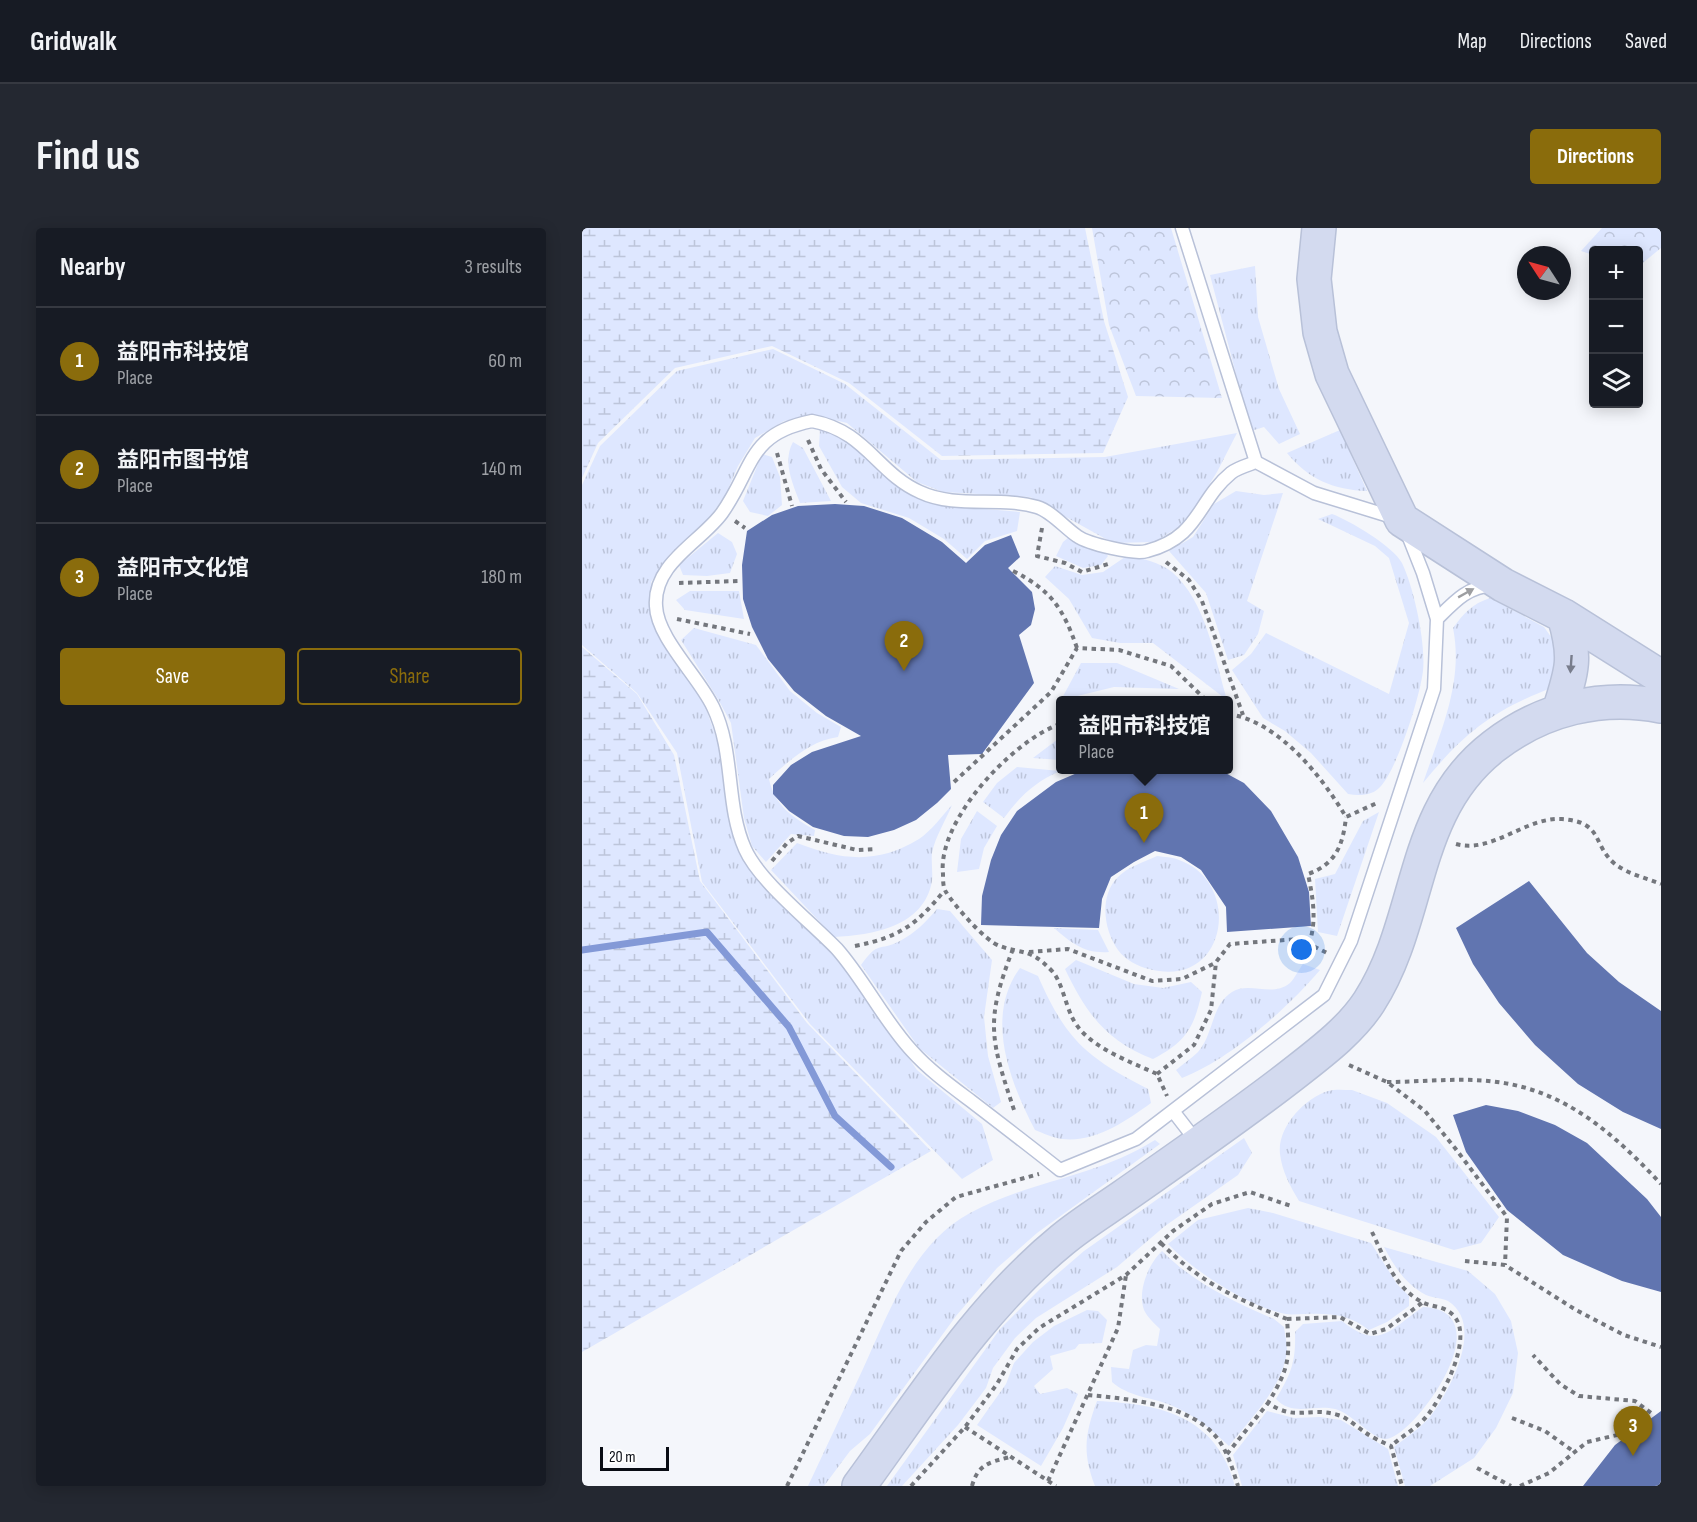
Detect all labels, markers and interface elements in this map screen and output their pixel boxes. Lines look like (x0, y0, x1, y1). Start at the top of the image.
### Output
text: Gridwalk (30, 25, 117, 58)
text: Map (1457, 29, 1487, 54)
text: Directions (1520, 29, 1592, 54)
text: Saved (1625, 29, 1667, 54)
button: Directions (1530, 129, 1661, 184)
text: Find us (36, 131, 140, 182)
north arrow (1517, 246, 1571, 300)
map controls (1589, 246, 1643, 408)
button: + (1589, 246, 1643, 300)
text: Nearby (60, 252, 126, 283)
text: 3 results (465, 255, 522, 279)
button: − (1589, 300, 1643, 354)
text: 益阳市科技馆 (117, 339, 249, 366)
text: 1 (76, 349, 83, 373)
text: 60 m (488, 349, 522, 373)
button: layers (1589, 354, 1643, 408)
text: Place (117, 366, 153, 390)
text: 益阳市图书馆 (117, 447, 249, 474)
text: 2 (75, 457, 84, 481)
text: 140 m (482, 457, 522, 481)
text: Place (117, 474, 153, 498)
text: 益阳市文化馆 (117, 555, 249, 582)
text: 3 (75, 565, 84, 589)
text: 180 m (481, 565, 522, 589)
text: Place (117, 582, 153, 606)
one-way arrow (1458, 588, 1475, 598)
pin: 2 (884, 622, 924, 671)
button: Save (60, 648, 285, 705)
button: Share (297, 648, 522, 705)
one-way arrow (1567, 654, 1576, 673)
popup (1056, 696, 1233, 774)
text: 益阳市科技馆 (1078, 713, 1211, 740)
text: Place (1078, 740, 1114, 764)
pin: 1 (1124, 794, 1164, 843)
your location (1287, 935, 1316, 964)
pin: 3 (1614, 1406, 1652, 1456)
scale bar (600, 1444, 669, 1472)
text: 20 m (609, 1448, 636, 1467)

